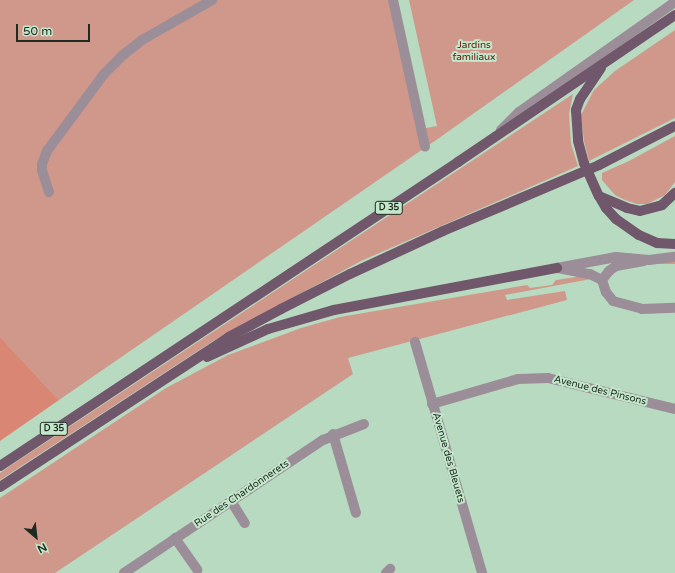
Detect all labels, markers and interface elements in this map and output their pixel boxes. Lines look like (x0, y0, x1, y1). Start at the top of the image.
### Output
scale bar (18, 16, 92, 42)
text: 50 m (23, 24, 52, 38)
park label: Jardins familiaux (453, 39, 495, 62)
road number: D 35 (374, 201, 404, 215)
street label: Avenue des Pinsons (553, 374, 647, 408)
street label: Avenue des Bleuets (429, 412, 467, 504)
road number: D 35 (39, 422, 69, 436)
street label: Rue des Chardonnerets (192, 458, 292, 530)
north arrow (16, 517, 56, 557)
text: N (35, 540, 49, 556)

